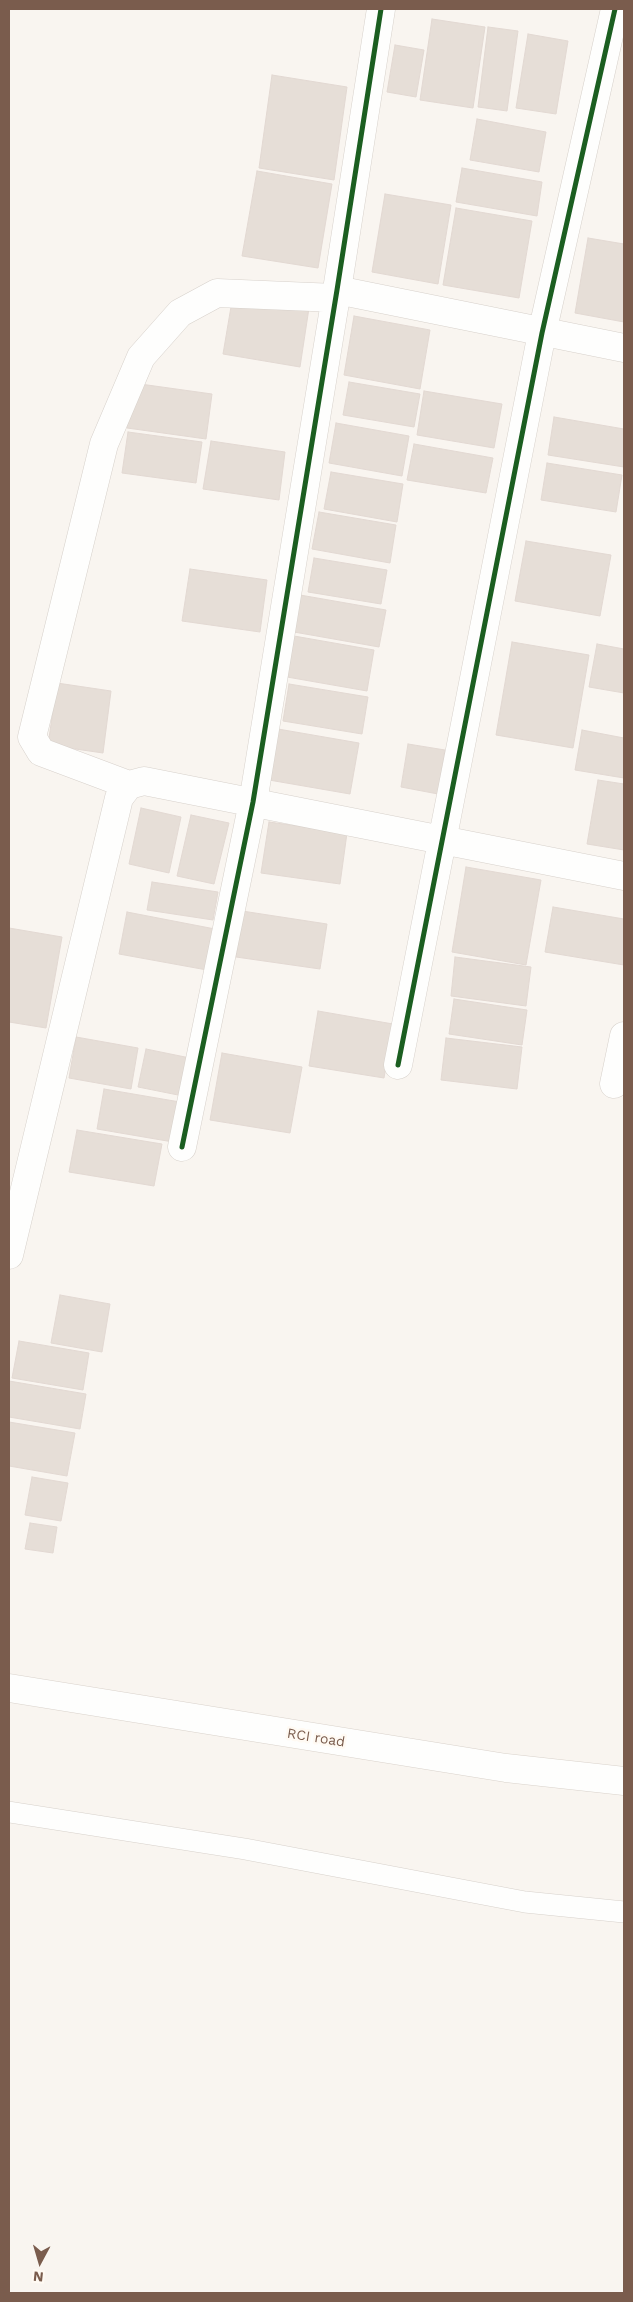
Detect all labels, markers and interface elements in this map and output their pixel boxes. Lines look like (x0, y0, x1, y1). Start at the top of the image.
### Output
street label: RCI road (286, 1725, 346, 1751)
north arrow (15, 2237, 65, 2287)
text: N (32, 2268, 44, 2285)

